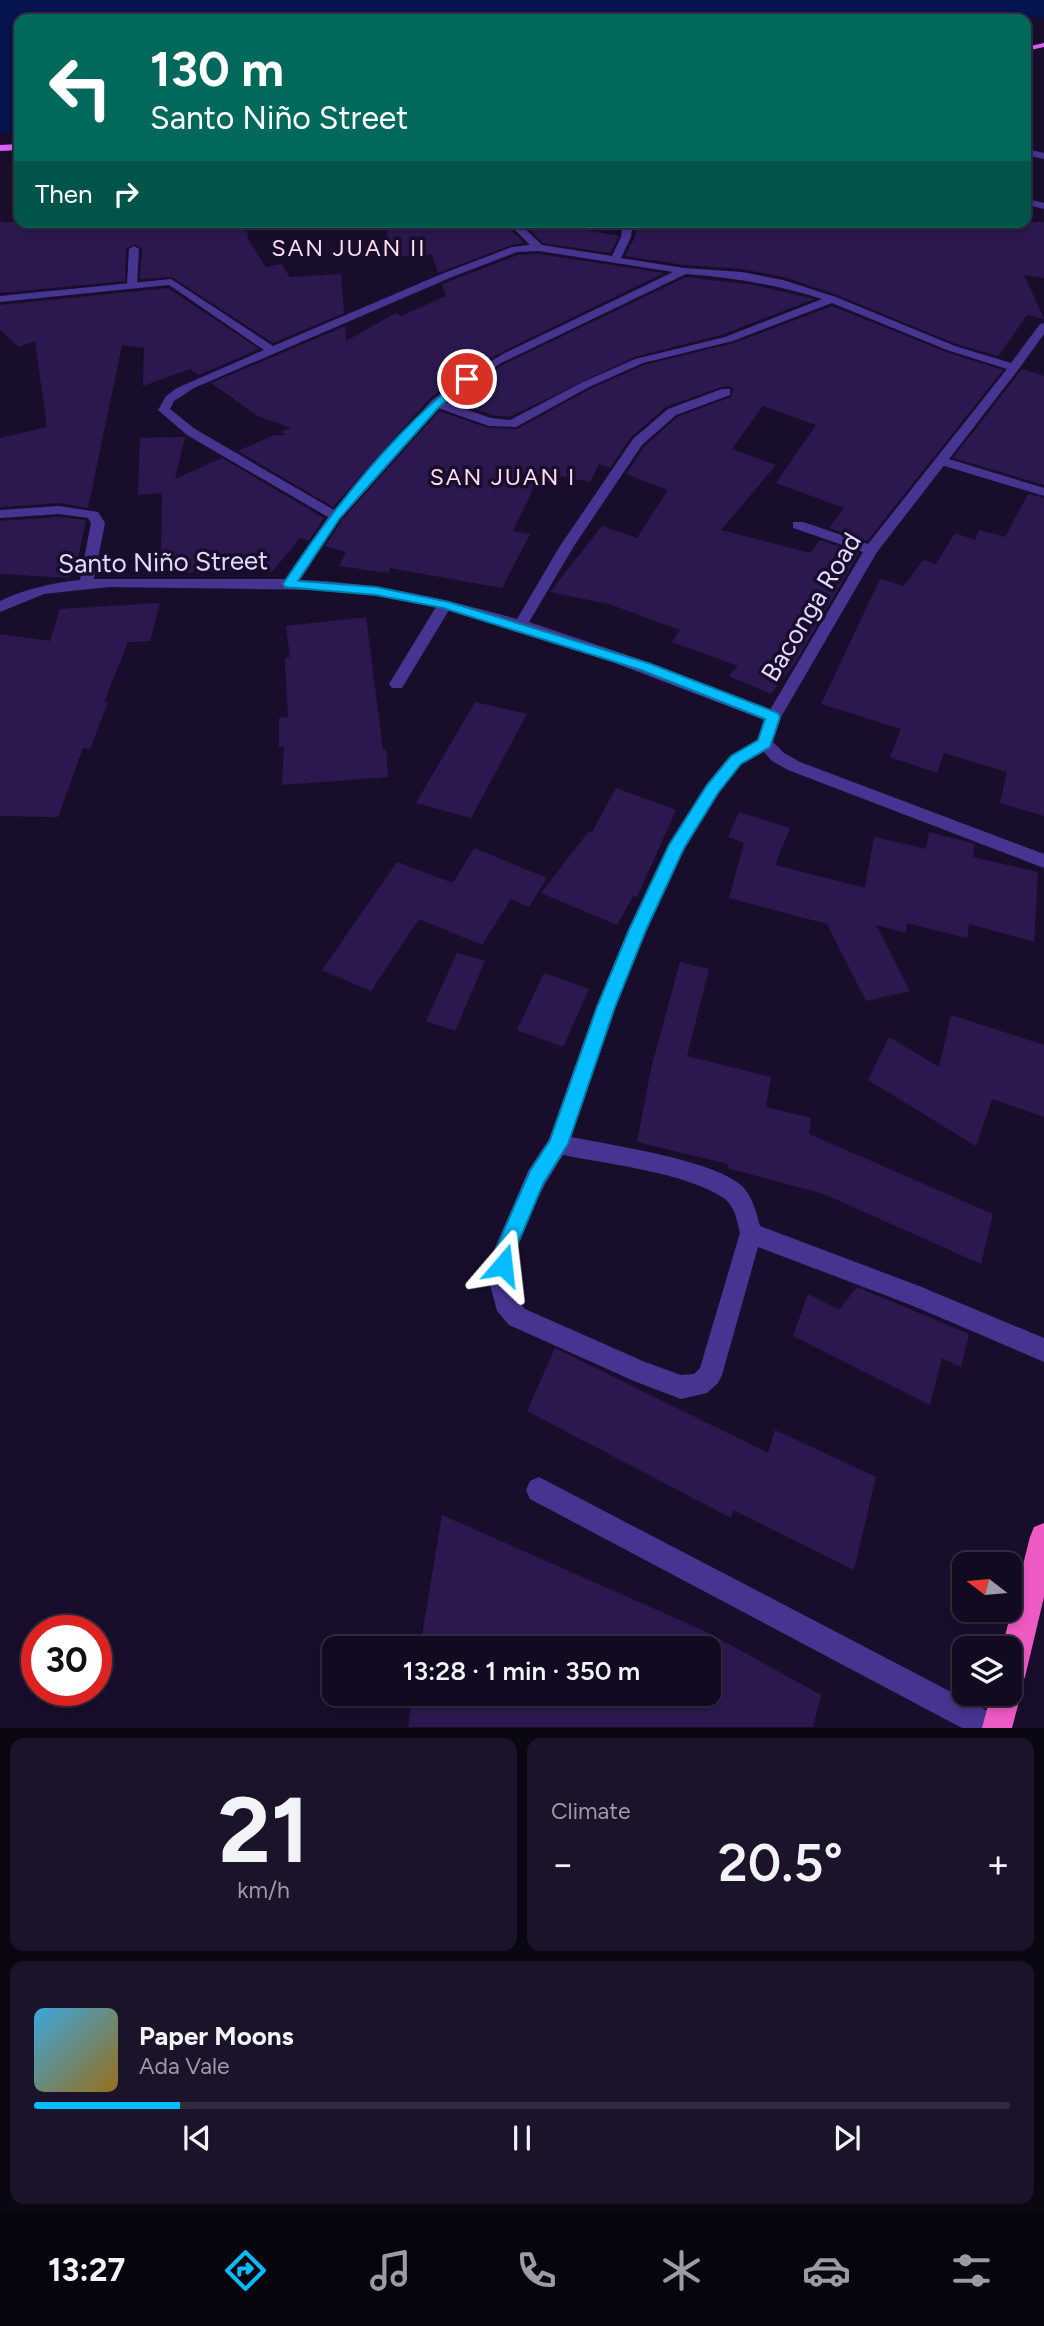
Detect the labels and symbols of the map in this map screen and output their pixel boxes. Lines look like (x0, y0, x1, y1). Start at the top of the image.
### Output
district label: SAN JUAN II (272, 234, 426, 262)
pin (437, 349, 497, 409)
district label: SAN JUAN I (430, 463, 576, 491)
street label: Baconga Road (754, 527, 868, 687)
street label: Santo Niño Street (58, 544, 268, 580)
position arrow (466, 1228, 540, 1302)
north arrow (952, 1552, 1022, 1622)
speed limit sign: 30 (21, 1615, 112, 1706)

